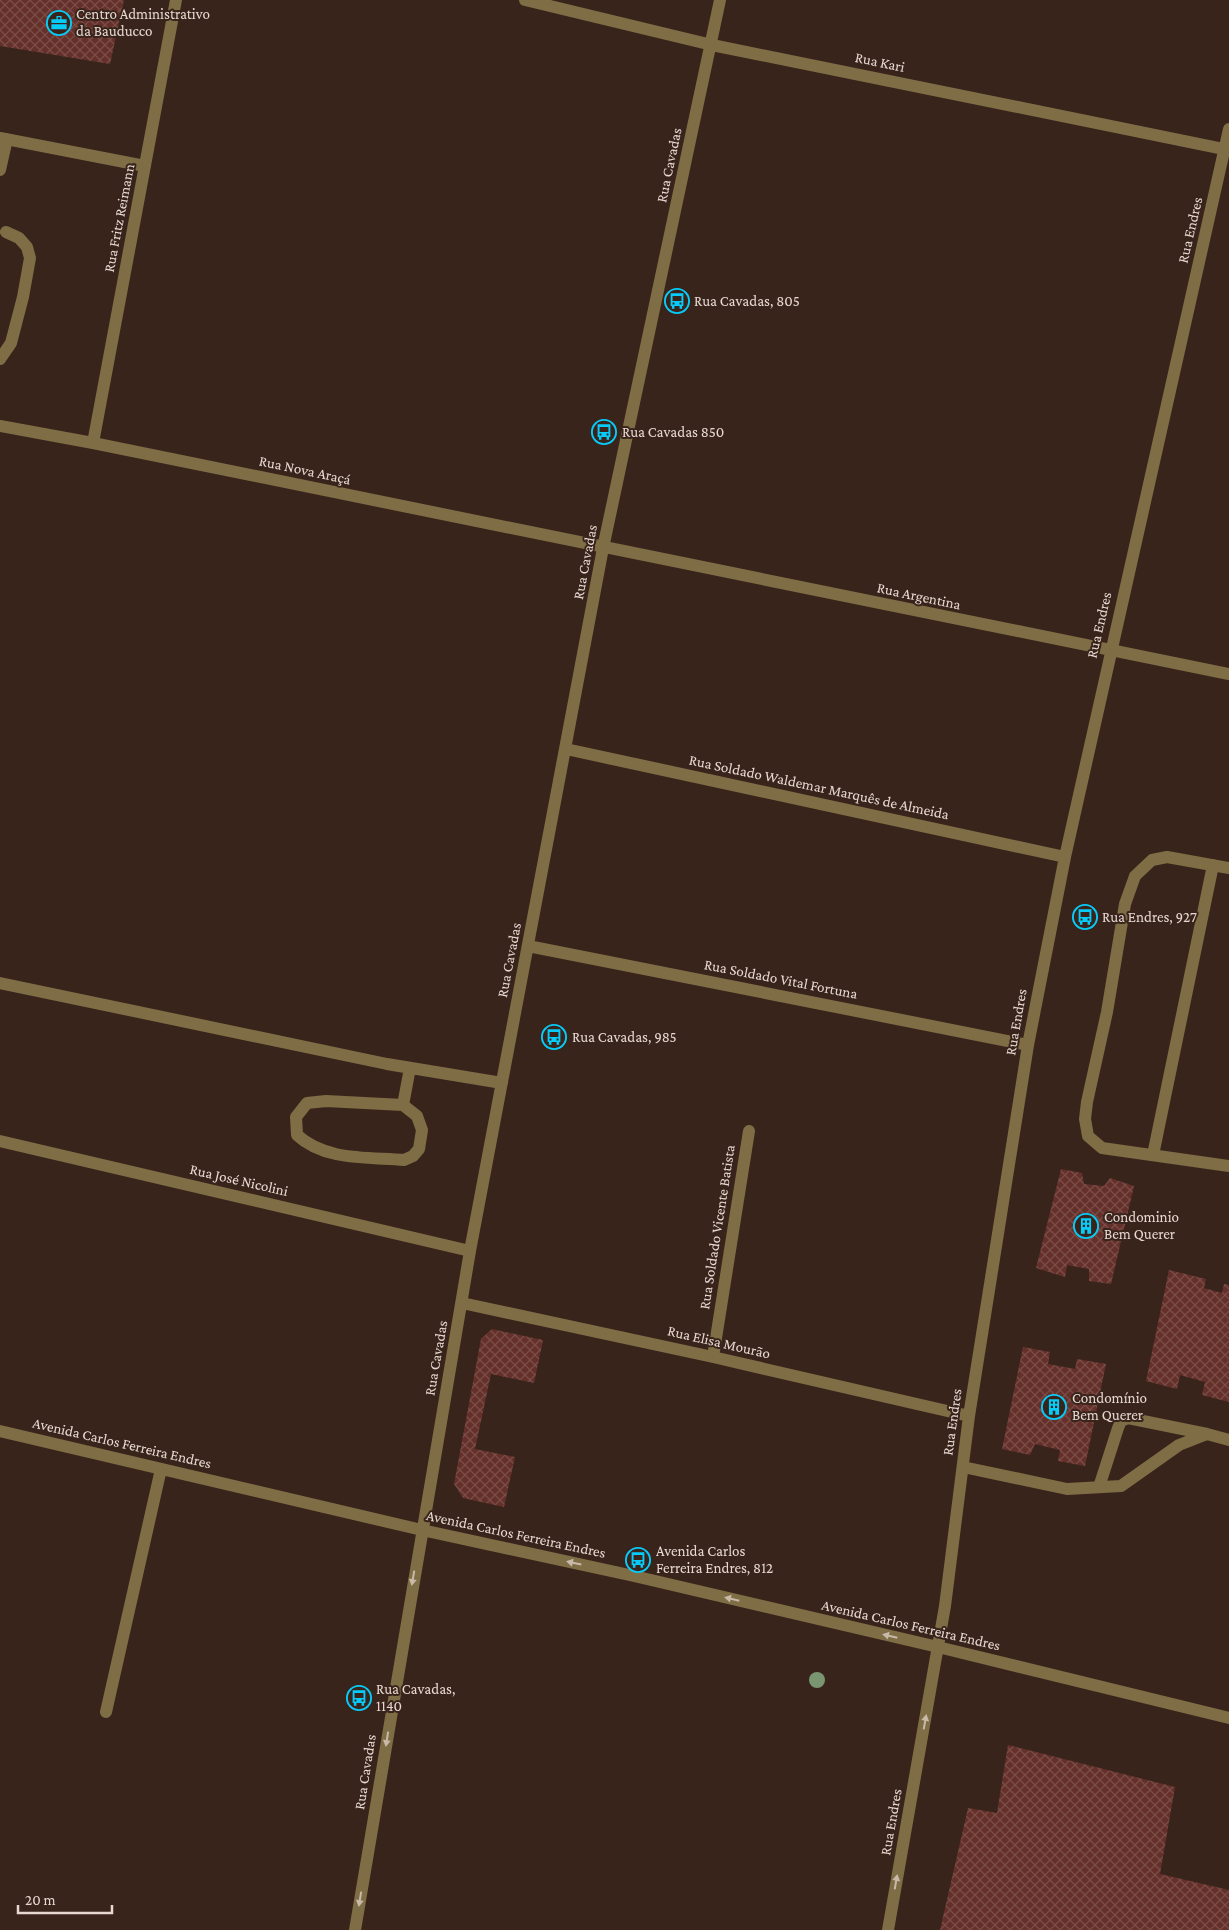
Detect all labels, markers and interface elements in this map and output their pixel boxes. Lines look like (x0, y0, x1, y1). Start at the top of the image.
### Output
place label: Centro Administrativo da Bauducco (76, 6, 210, 39)
office icon: Centro Administrativo da Bauducco (46, 10, 72, 36)
street label: Rua Kari (854, 49, 906, 75)
street label: Rua Cavadas (653, 126, 685, 204)
street label: Rua Fritz Reimann (101, 162, 137, 274)
street label: Rua Endres (1175, 195, 1205, 265)
bus stop icon: Rua Cavadas, 805 (664, 288, 690, 314)
place label: Rua Cavadas, 805 (694, 293, 800, 309)
bus stop icon: Rua Cavadas 850 (591, 419, 617, 445)
place label: Rua Cavadas 850 (622, 424, 724, 440)
street label: Rua Nova Araçá (258, 452, 352, 489)
street label: Rua Cavadas (570, 523, 600, 601)
street label: Rua Argentina (875, 579, 962, 614)
street label: Rua Endres (1084, 590, 1114, 660)
street label: Rua Soldado Waldemar Marquês de Almeida (687, 752, 950, 823)
bus stop icon: Rua Endres, 927 (1072, 904, 1098, 930)
place label: Rua Endres, 927 (1102, 909, 1197, 925)
street label: Rua Cavadas (494, 921, 524, 999)
street label: Rua Soldado Vital Fortuna (703, 956, 859, 1002)
street label: Rua Endres (1002, 987, 1030, 1057)
bus stop icon: Rua Cavadas, 985 (541, 1024, 567, 1050)
place label: Rua Cavadas, 985 (572, 1029, 677, 1045)
street label: Rua Soldado Vicente Batista (696, 1144, 738, 1310)
street label: Rua José Nicolini (188, 1161, 290, 1200)
place label: Condominio Bem Querer (1104, 1209, 1179, 1242)
building icon: Condominio Bem Querer (1073, 1213, 1099, 1239)
street label: Rua Cavadas (422, 1319, 450, 1397)
street label: Rua Elisa Mourão (666, 1322, 772, 1362)
street label: Rua Endres (939, 1387, 965, 1457)
place label: Condomínio Bem Querer (1072, 1390, 1147, 1423)
building icon: Condomínio Bem Querer (1041, 1394, 1067, 1420)
street label: Avenida Carlos Ferreira Endres (31, 1415, 213, 1471)
street label: Avenida Carlos Ferreira Endres (425, 1507, 607, 1561)
place label: Avenida Carlos Ferreira Endres, 812 (656, 1543, 773, 1576)
bus stop icon: Avenida Carlos Ferreira Endres, 812 (625, 1547, 651, 1573)
one-way arrow (566, 1559, 581, 1567)
one-way arrow (409, 1571, 417, 1587)
one-way arrow (724, 1595, 740, 1603)
street label: Avenida Carlos Ferreira Endres (820, 1597, 1002, 1653)
one-way arrow (883, 1632, 898, 1640)
place label: Rua Cavadas, 1140 (376, 1681, 455, 1714)
bus stop icon: Rua Cavadas, 1140 (346, 1685, 372, 1711)
one-way arrow (921, 1714, 929, 1730)
one-way arrow (382, 1731, 390, 1747)
street label: Rua Cavadas (351, 1733, 379, 1811)
street label: Rua Endres (877, 1787, 905, 1857)
one-way arrow (893, 1874, 901, 1890)
scale bar (18, 1882, 111, 1914)
one-way arrow (356, 1891, 364, 1907)
text: 20 m (25, 1892, 56, 1908)

